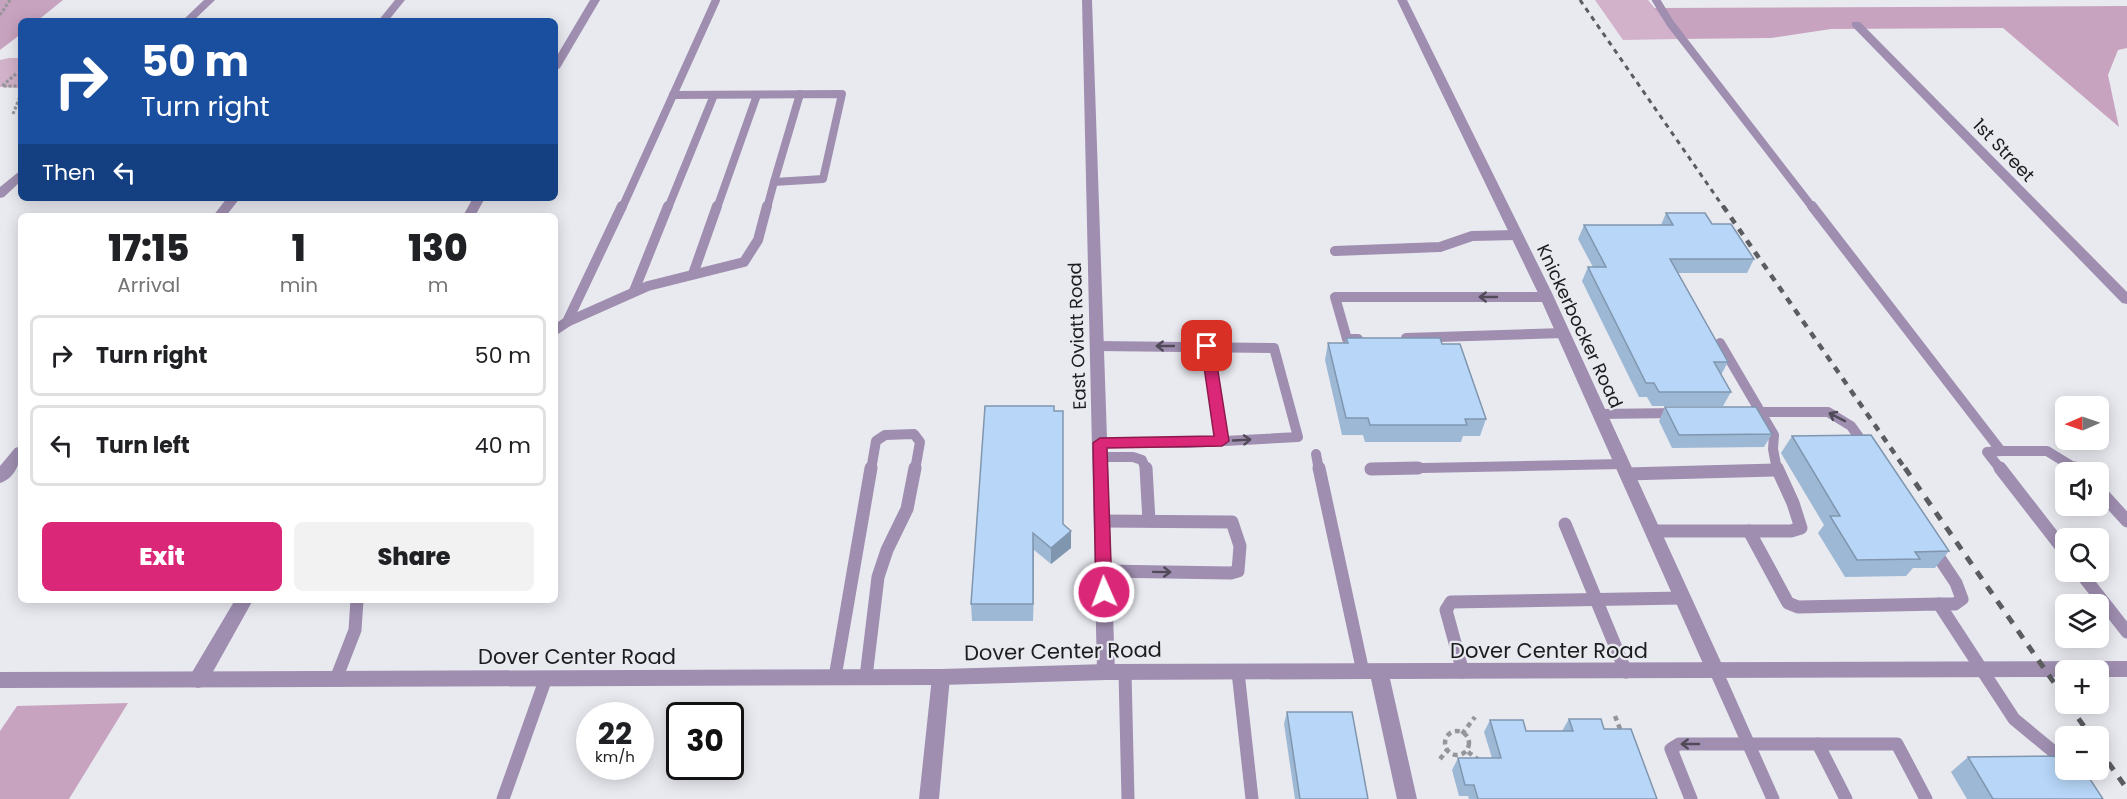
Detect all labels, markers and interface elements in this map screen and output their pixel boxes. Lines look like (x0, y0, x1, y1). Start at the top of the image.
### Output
text: 50 m (141, 32, 249, 91)
icon: right (42, 42, 120, 120)
text: Turn right (141, 88, 270, 125)
street label: 1st Street (1967, 113, 2041, 187)
icon: left (108, 156, 141, 189)
text: Then (42, 157, 96, 188)
text: 17:15 (108, 223, 189, 274)
text: 1 (292, 223, 306, 274)
text: 130 (408, 223, 468, 274)
street label: Knickerbocker Road (1531, 240, 1629, 412)
street label: East Oviatt Road (1062, 262, 1092, 410)
text: Arrival (117, 271, 180, 299)
text: min (280, 271, 318, 299)
text: m (428, 271, 448, 299)
one-way arrow (1478, 291, 1498, 303)
pin (1181, 320, 1232, 371)
icon: arrive (1190, 329, 1223, 362)
icon: right (45, 339, 78, 372)
text: Turn right (96, 340, 207, 371)
text: 50 m (475, 340, 531, 371)
one-way arrow (1156, 340, 1176, 352)
north arrow (2055, 396, 2109, 450)
map controls (2055, 396, 2109, 780)
one-way arrow (1829, 411, 1846, 423)
icon: left (45, 429, 78, 462)
text: Turn left (96, 430, 190, 461)
text: 40 m (475, 430, 531, 461)
one-way arrow (1232, 434, 1251, 445)
button: sound (2055, 462, 2109, 516)
button: Exit (42, 522, 282, 591)
button: Share (294, 522, 534, 591)
button: search (2055, 528, 2109, 582)
position arrow (1072, 560, 1136, 624)
one-way arrow (1151, 566, 1171, 577)
button: layers (2055, 594, 2109, 648)
street label: Dover Center Road (964, 635, 1162, 667)
street label: Dover Center Road (1450, 636, 1648, 665)
street label: Dover Center Road (478, 642, 676, 671)
button: + (2055, 660, 2109, 714)
speed limit sign: 30 (666, 702, 744, 780)
text: 22 (598, 712, 632, 755)
button: − (2055, 726, 2109, 780)
one-way arrow (1680, 738, 1700, 750)
text: km/h (595, 746, 635, 767)

